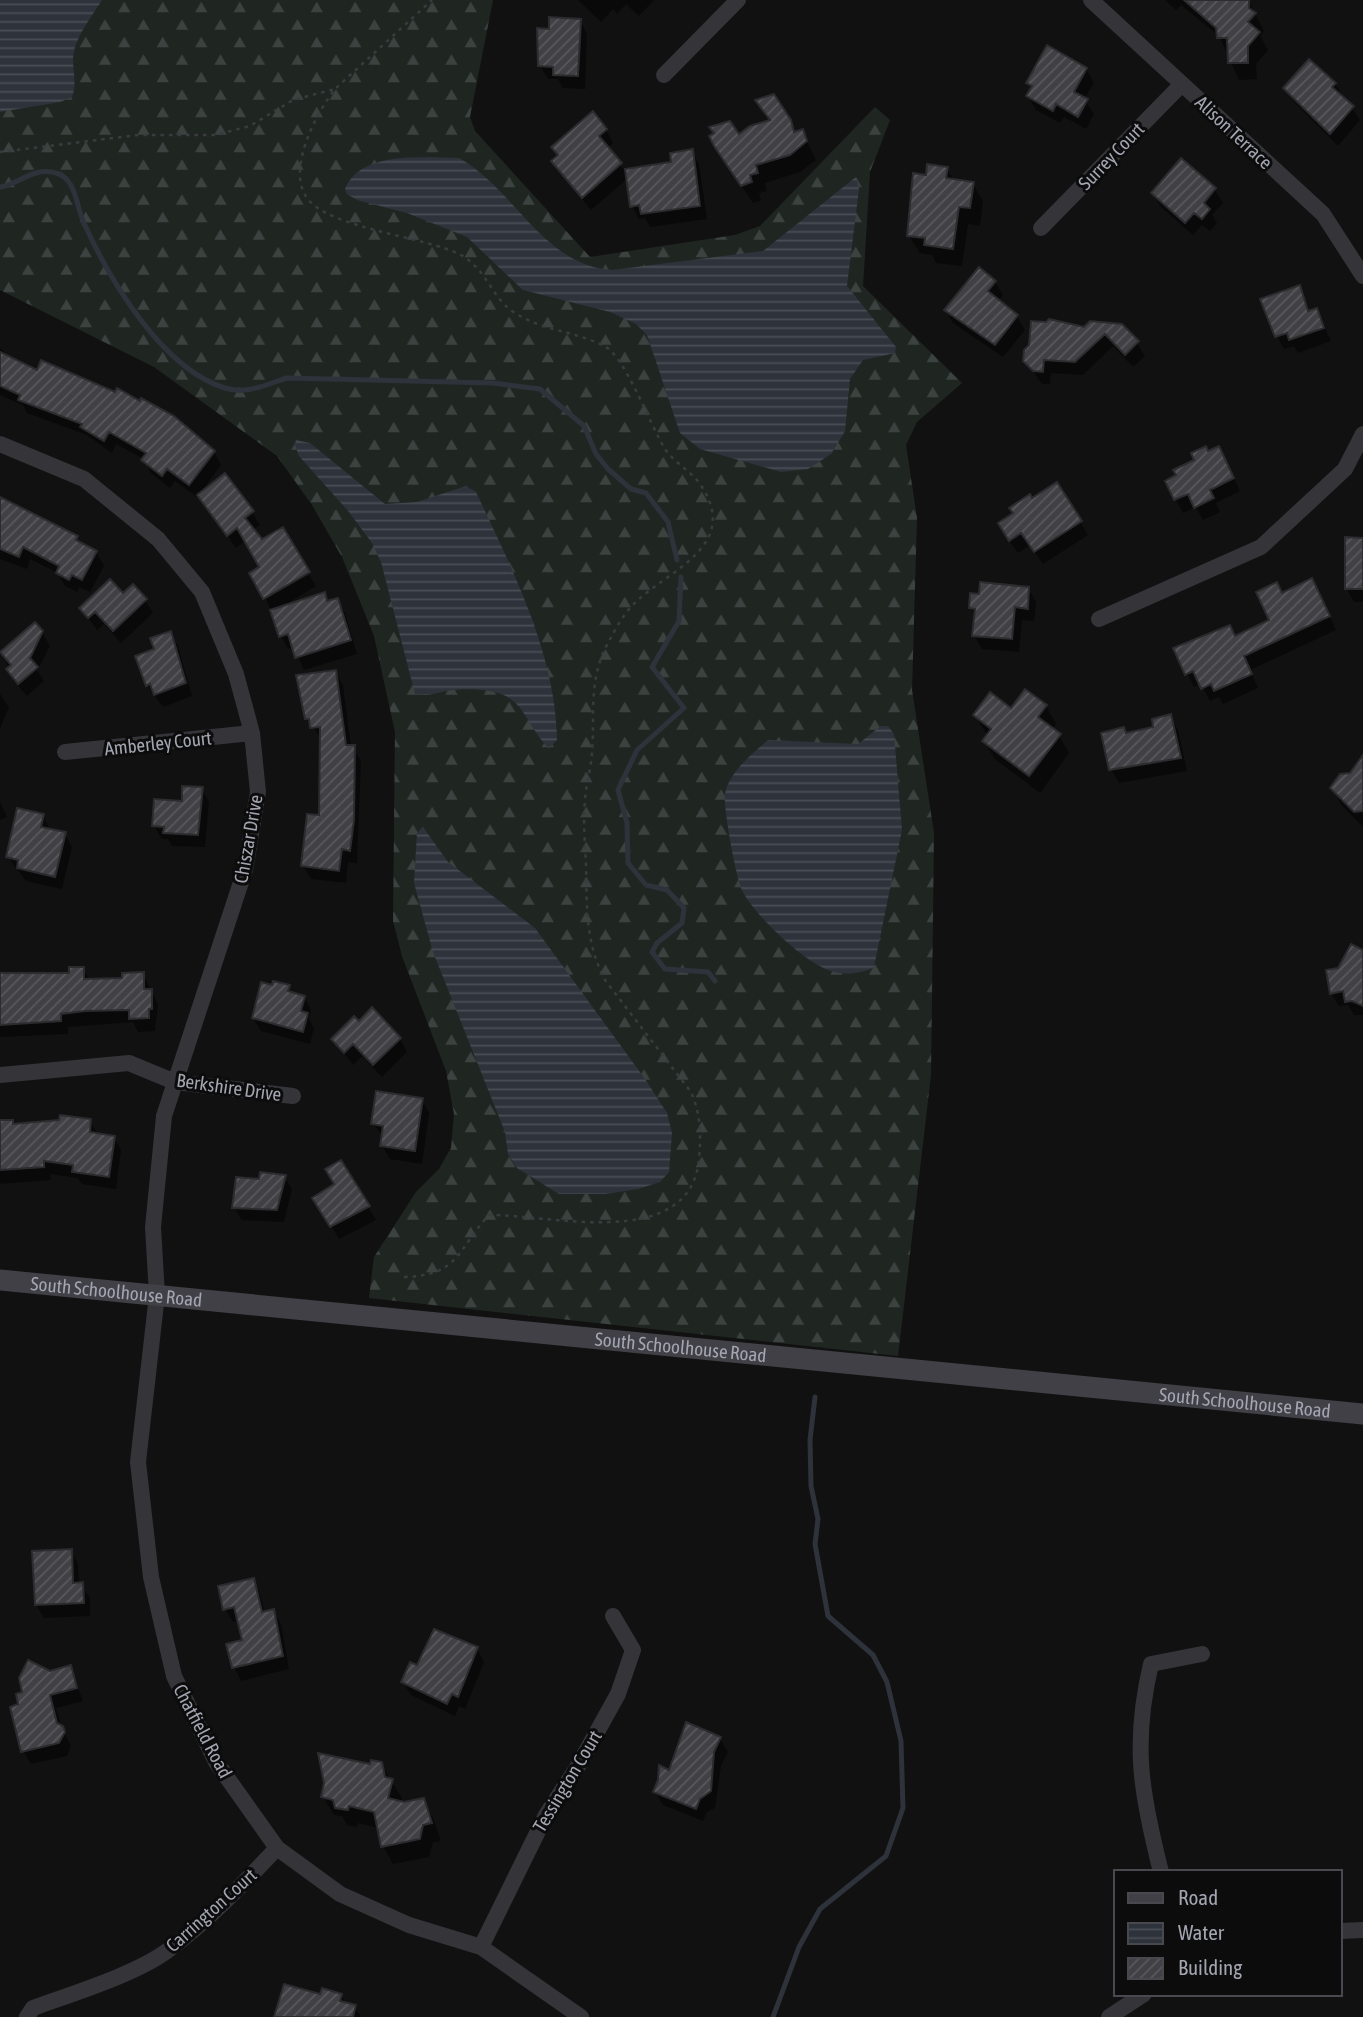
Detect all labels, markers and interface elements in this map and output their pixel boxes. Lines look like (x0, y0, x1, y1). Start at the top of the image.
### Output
street label: Alison Terrace (1191, 91, 1277, 173)
street label: Surrey Court (1074, 118, 1148, 194)
street label: Amberley Court (103, 726, 213, 760)
street label: Chiszar Drive (229, 793, 267, 885)
street label: Berkshire Drive (175, 1069, 283, 1105)
street label: South Schoolhouse Road (30, 1272, 203, 1311)
street label: South Schoolhouse Road (594, 1328, 767, 1366)
street label: South Schoolhouse Road (1158, 1383, 1332, 1422)
street label: Chatfield Road (169, 1680, 237, 1782)
street label: Tessington Court (528, 1726, 606, 1836)
street label: Carrington Court (161, 1864, 261, 1956)
legend (1114, 1870, 1342, 1996)
text: Road (1178, 1885, 1218, 1909)
text: Water (1178, 1920, 1225, 1944)
text: Building (1178, 1955, 1242, 1979)

